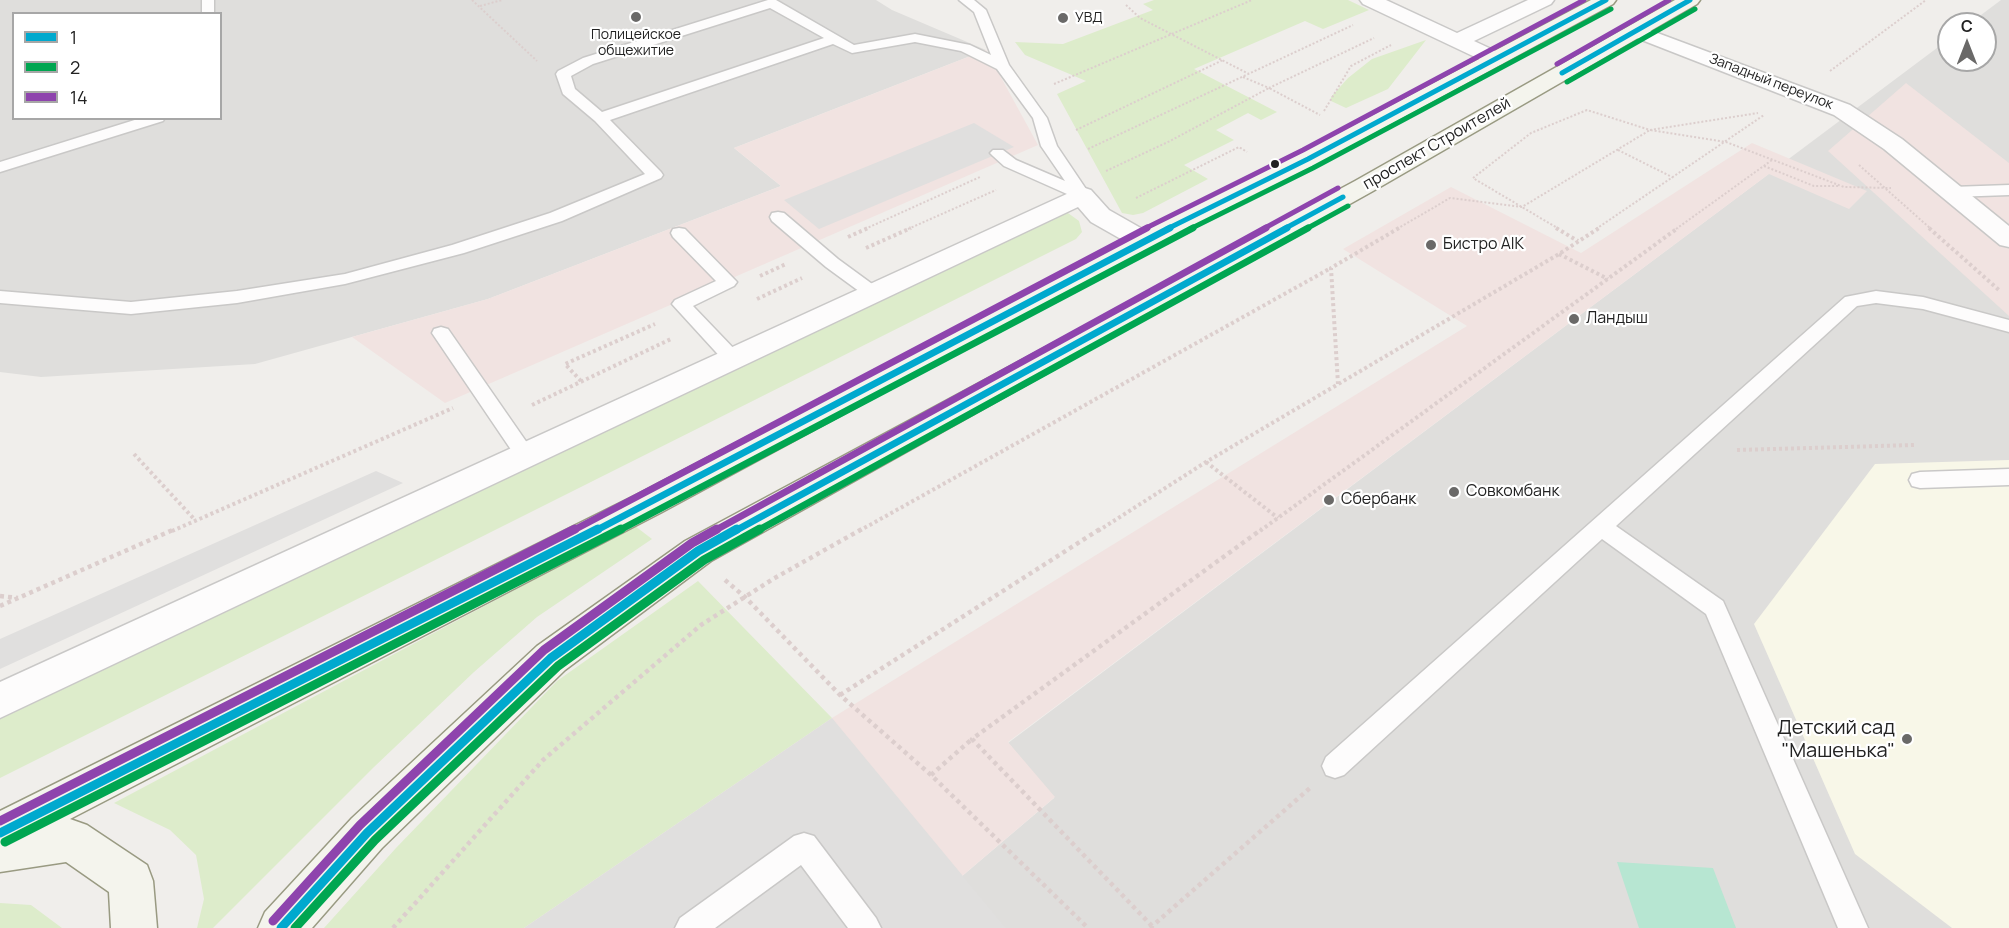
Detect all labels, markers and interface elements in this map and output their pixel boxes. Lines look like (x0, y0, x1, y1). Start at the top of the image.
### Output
marker: Полицейское общежитие (629, 10, 643, 24)
place label: УВД (1075, 10, 1103, 26)
marker: УВД (1056, 11, 1070, 25)
legend (12, 12, 222, 120)
north arrow (1937, 12, 1997, 72)
text: С (1961, 15, 1973, 37)
text: 1 (70, 25, 77, 49)
place label: Полицейское общежитие (591, 27, 681, 60)
street label: Западный переулок (1707, 51, 1835, 113)
text: 2 (70, 55, 80, 79)
text: 14 (70, 85, 88, 109)
street label: проспект Строителей (1360, 94, 1514, 194)
unlabelled marker (1269, 158, 1281, 170)
place label: Бистро AIK (1443, 235, 1524, 255)
marker: Бистро AIK (1424, 238, 1438, 252)
place label: Ландыш (1586, 309, 1648, 329)
marker: Ландыш (1567, 312, 1581, 326)
place label: Совкомбанк (1466, 482, 1559, 502)
marker: Совкомбанк (1447, 485, 1461, 499)
place label: Сбербанк (1341, 490, 1416, 510)
marker: Сбербанк (1322, 493, 1336, 507)
place label: Детский сад "Машенька" (1777, 716, 1895, 763)
marker: Детский сад "Машенька" (1900, 732, 1914, 746)

